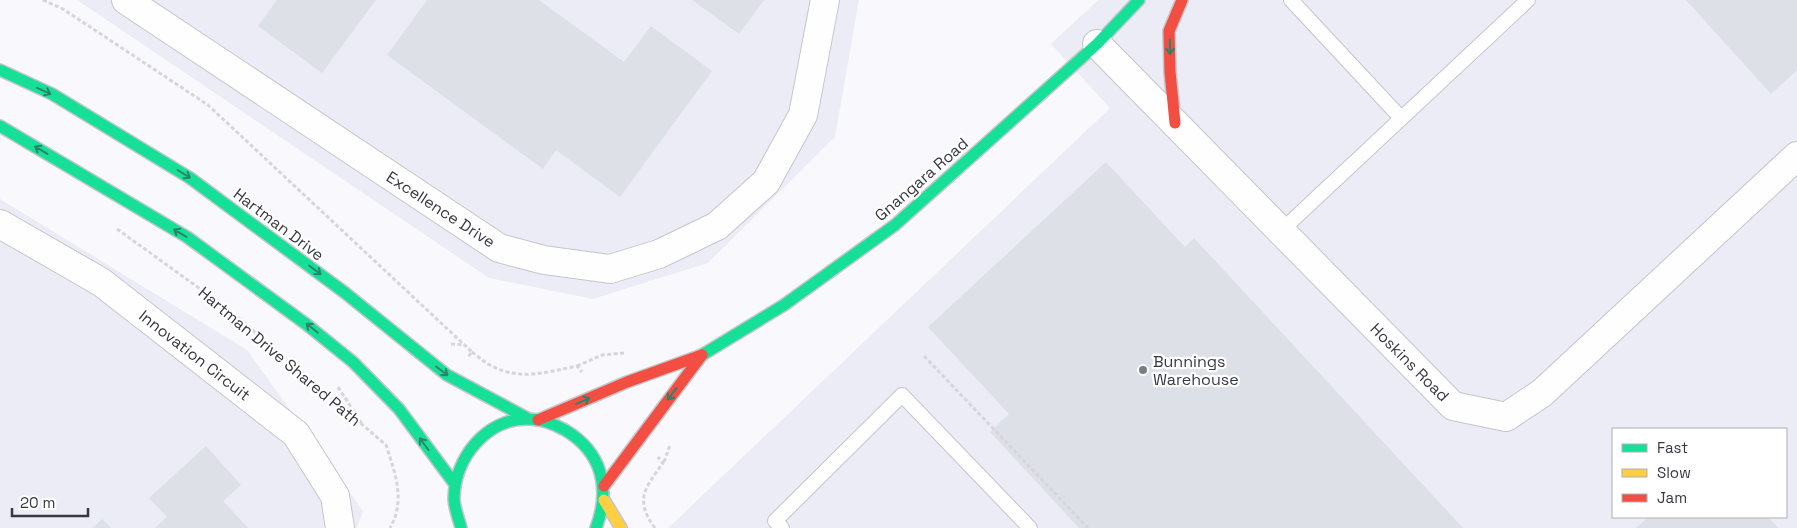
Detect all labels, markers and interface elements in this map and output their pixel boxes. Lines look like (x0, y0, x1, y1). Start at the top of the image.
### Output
one-way arrow (1165, 38, 1174, 54)
one-way arrow (36, 86, 51, 96)
street label: Gnangara Road (870, 133, 972, 226)
one-way arrow (34, 144, 48, 154)
street label: Excellence Drive (382, 166, 499, 252)
one-way arrow (176, 170, 190, 180)
street label: Hartman Drive (229, 183, 328, 265)
one-way arrow (173, 228, 187, 238)
one-way arrow (308, 265, 321, 276)
street label: Hartman Drive Shared Path (194, 282, 365, 431)
street label: Innovation Circuit (135, 305, 255, 405)
street label: Hoskins Road (1366, 319, 1453, 406)
one-way arrow (306, 323, 319, 334)
place label: Bunnings Warehouse (1153, 351, 1239, 390)
marker: Bunnings Warehouse (1137, 364, 1149, 376)
one-way arrow (435, 366, 449, 376)
one-way arrow (667, 387, 678, 400)
one-way arrow (575, 395, 590, 405)
legend (1612, 428, 1787, 518)
one-way arrow (419, 437, 429, 451)
text: Fast (1657, 438, 1688, 457)
text: Slow (1657, 463, 1691, 482)
scale bar (12, 486, 89, 518)
text: Jam (1657, 488, 1687, 507)
text: 20 m (20, 493, 55, 512)

